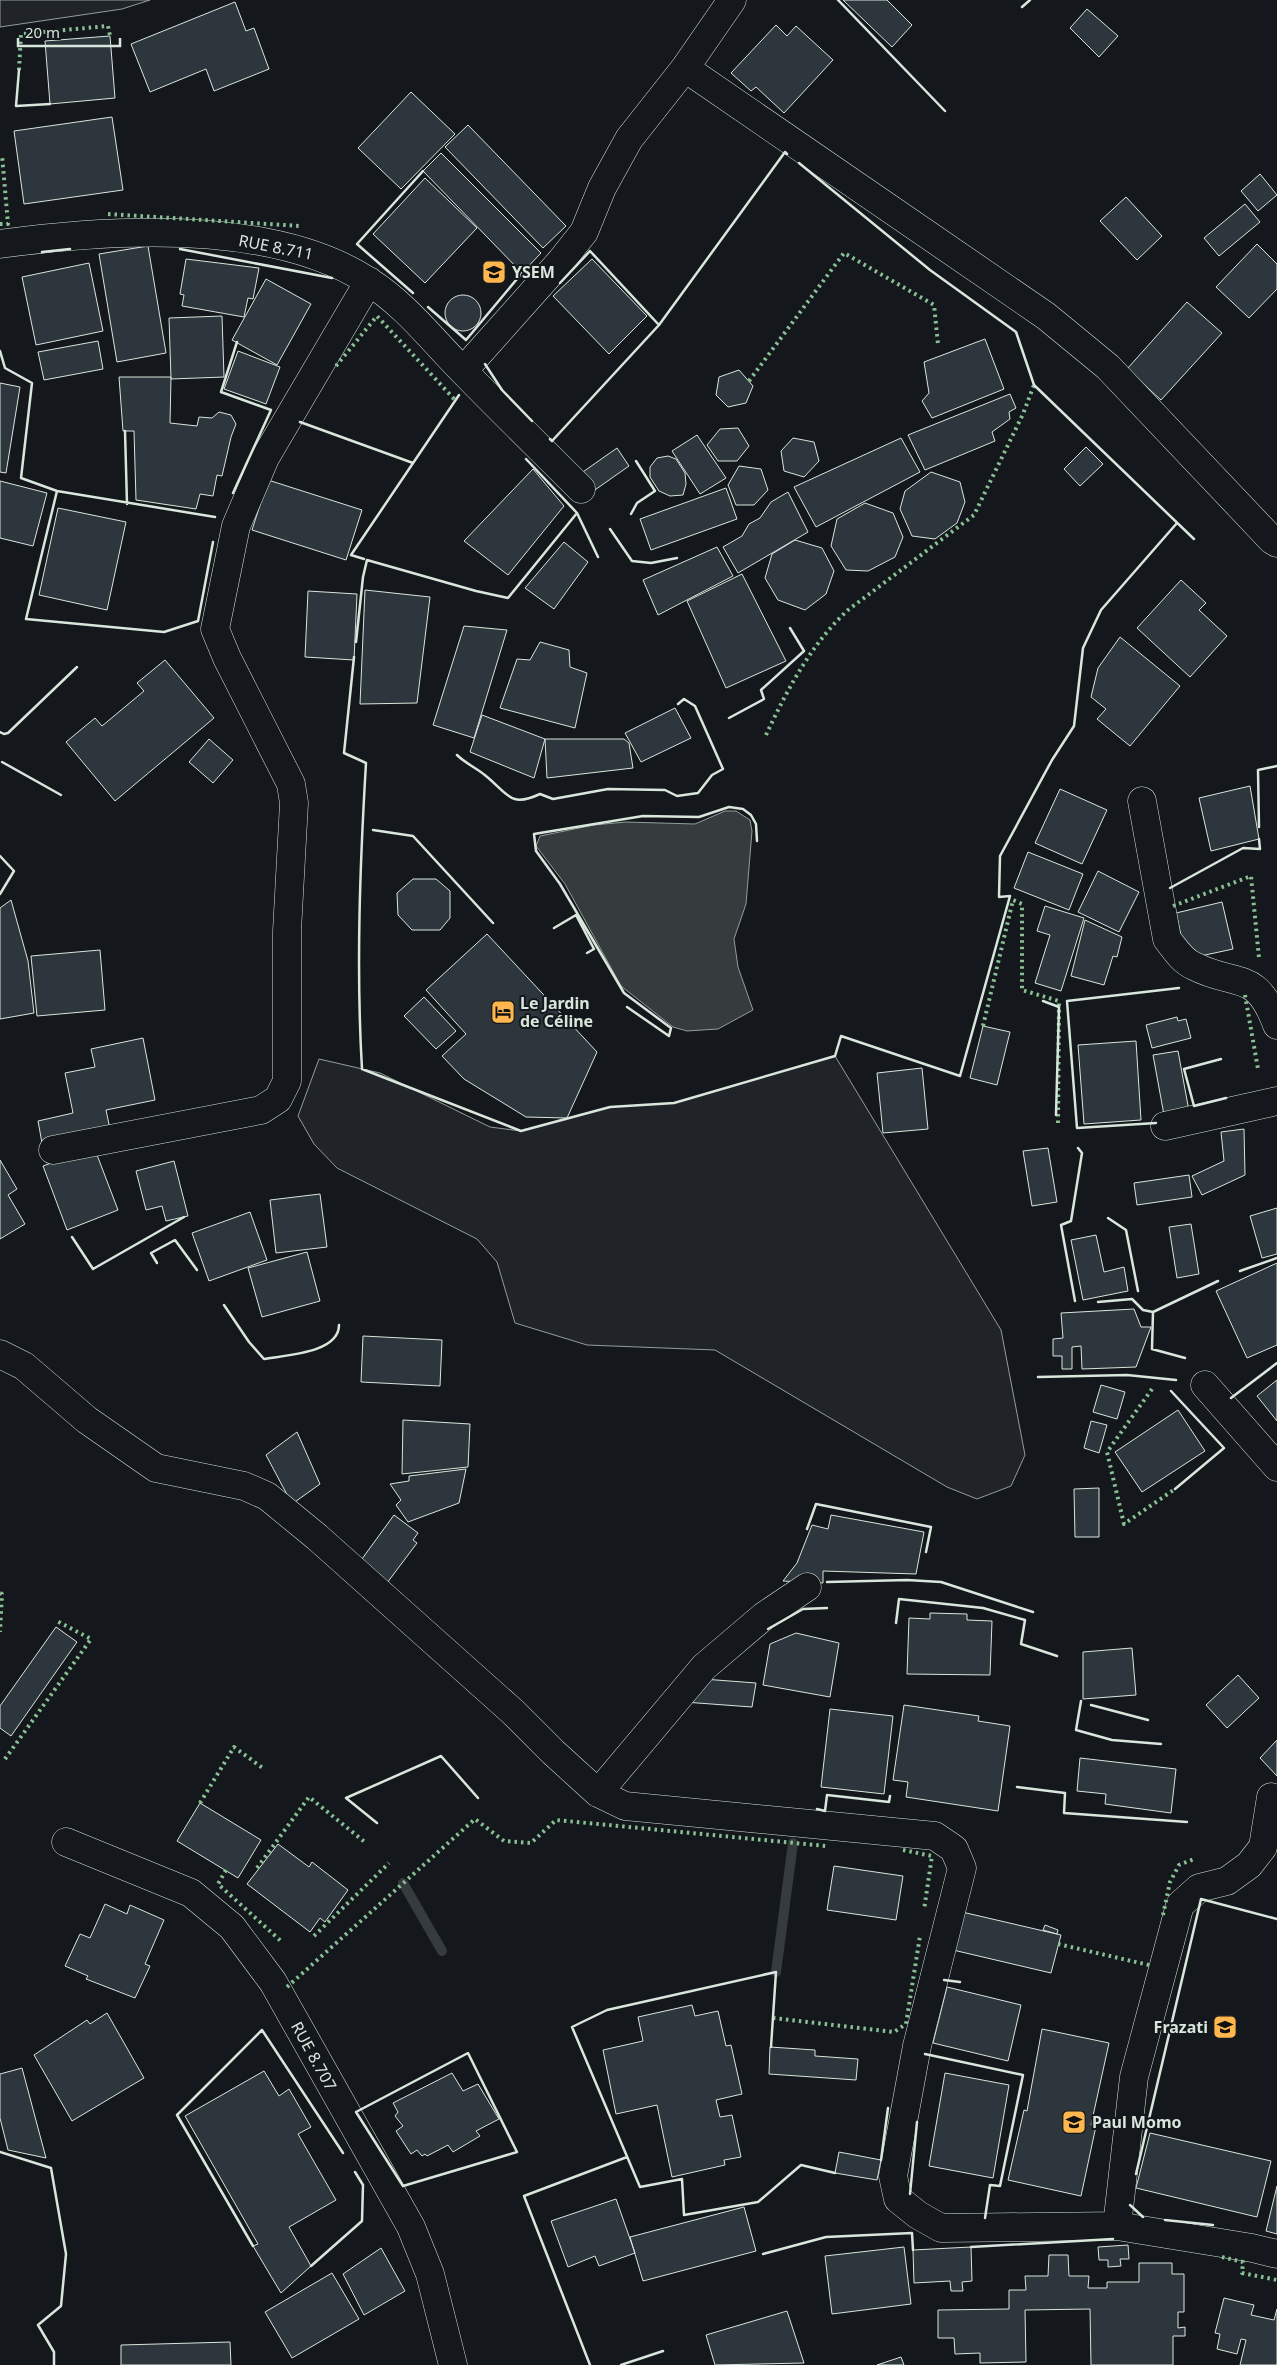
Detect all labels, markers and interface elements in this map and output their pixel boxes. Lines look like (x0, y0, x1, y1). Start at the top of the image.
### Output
scale bar (18, 15, 120, 47)
text: 20 m (25, 22, 60, 42)
street label: RUE 8.711 (237, 229, 315, 265)
school or university icon: YSEM (481, 259, 507, 285)
place label: YSEM (512, 261, 555, 283)
place label: Le Jardin de Céline (520, 992, 593, 1032)
hotel icon: Le Jardin de Céline (490, 999, 516, 1025)
school or university icon: Frazati (1212, 2014, 1238, 2040)
place label: Frazati (1154, 2016, 1208, 2038)
street label: RUE 8.707 (286, 2018, 342, 2094)
school or university icon: Paul Momo (1061, 2109, 1087, 2135)
place label: Paul Momo (1092, 2111, 1182, 2133)

